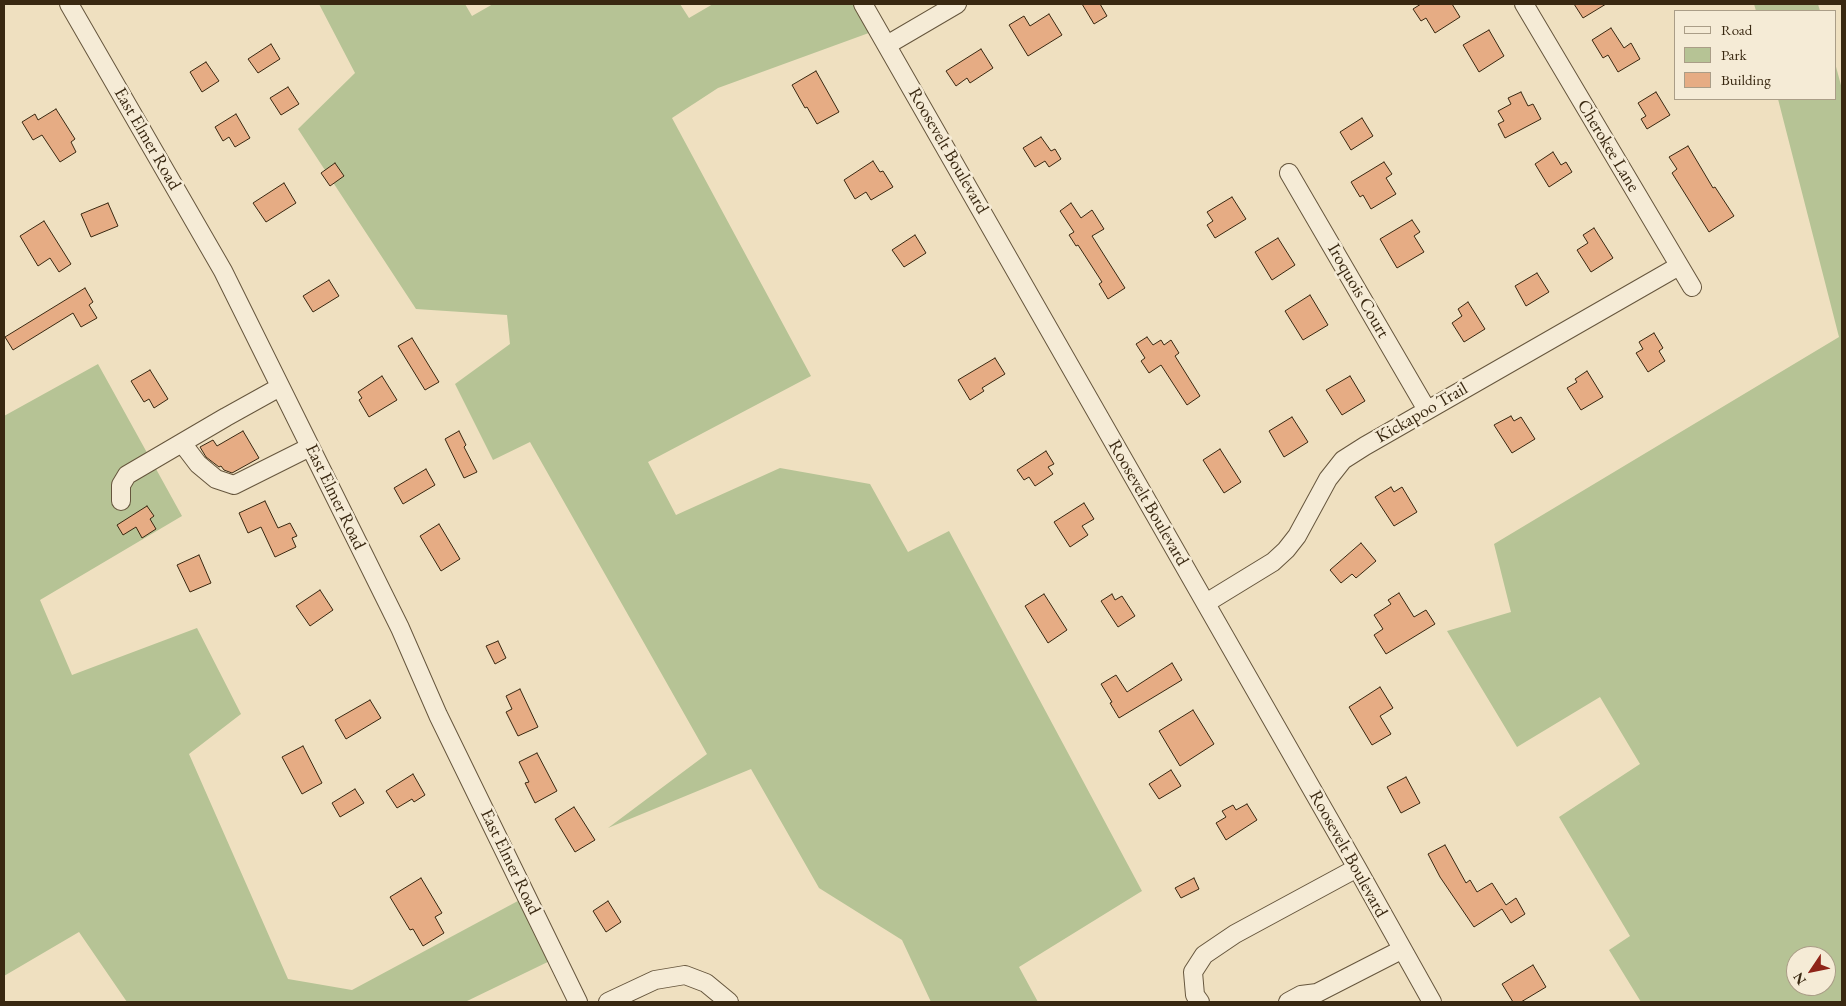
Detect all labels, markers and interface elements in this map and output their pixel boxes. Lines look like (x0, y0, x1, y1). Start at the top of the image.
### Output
legend (1674, 10, 1836, 100)
text: Road (1721, 20, 1752, 39)
text: Park (1721, 45, 1747, 64)
text: Building (1721, 70, 1771, 89)
street label: East Elmer Road (109, 84, 185, 194)
street label: Roosevelt Boulevard (903, 84, 993, 218)
street label: Cherokee Lane (1572, 96, 1644, 196)
street label: Iroquois Court (1322, 240, 1394, 342)
street label: Kickapoo Trail (1372, 378, 1472, 448)
street label: Roosevelt Boulevard (1103, 436, 1193, 570)
street label: East Elmer Road (300, 441, 370, 553)
street label: Roosevelt Boulevard (1304, 787, 1392, 921)
street label: East Elmer Road (475, 806, 545, 918)
north arrow (1786, 946, 1836, 996)
text: N (1789, 969, 1810, 989)

